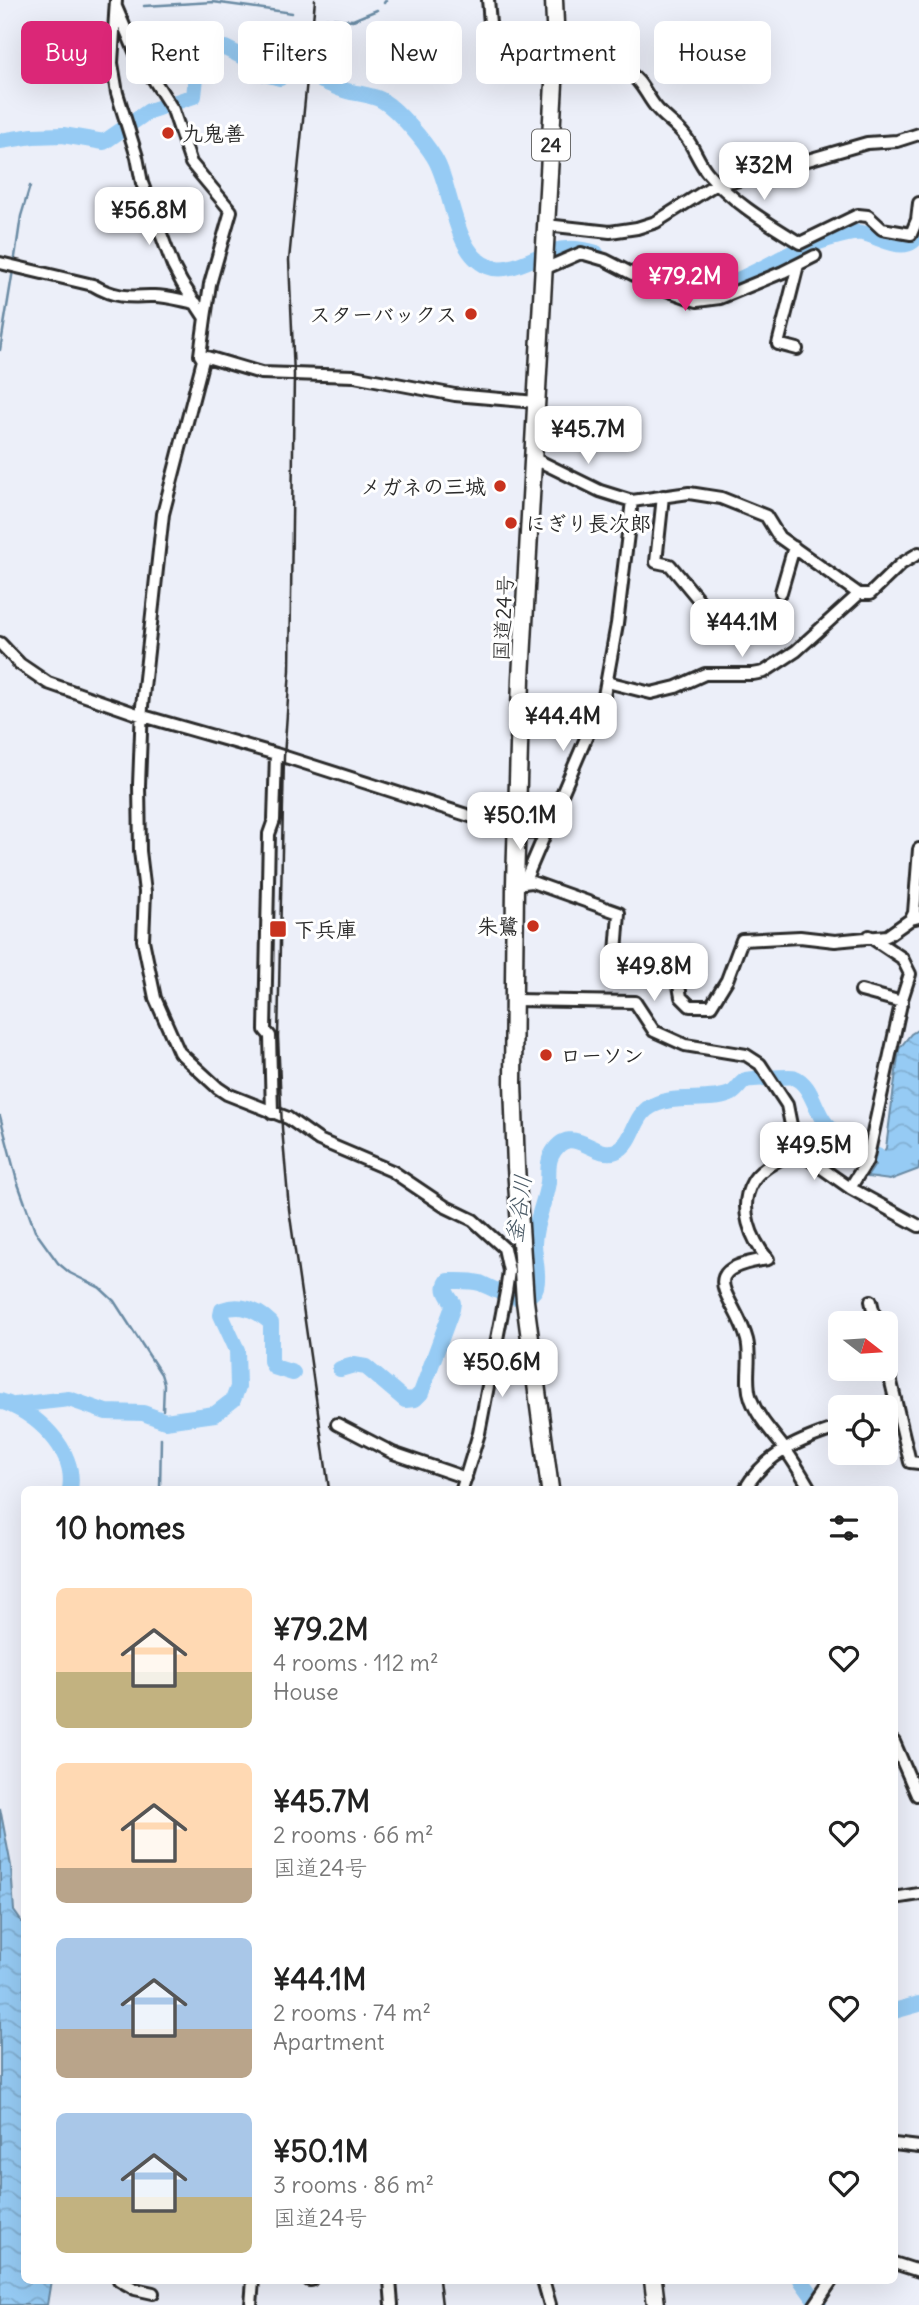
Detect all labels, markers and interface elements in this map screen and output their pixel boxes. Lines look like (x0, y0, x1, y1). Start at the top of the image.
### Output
chip: Buy (21, 21, 112, 84)
chip: Rent (126, 21, 224, 84)
chip: Filters (238, 21, 352, 84)
chip: New (366, 21, 462, 84)
chip: Apartment (476, 21, 640, 84)
chip: House (654, 21, 771, 84)
place label: 九鬼善 (182, 120, 245, 147)
marker: 九鬼善 (160, 125, 176, 141)
road number: 24 (532, 130, 570, 160)
pin: ¥32M (723, 142, 805, 202)
text: ¥32M (735, 150, 793, 179)
pin: ¥56.8M (92, 188, 206, 247)
text: ¥56.8M (111, 195, 187, 224)
pin: ¥79.2M (628, 254, 742, 313)
text: ¥79.2M (648, 261, 722, 290)
place label: スターバックス (310, 301, 457, 328)
marker: スターバックス (463, 306, 479, 322)
pin: ¥45.7M (531, 406, 645, 466)
text: ¥45.7M (551, 414, 625, 443)
place label: メガネの三城 (360, 473, 486, 500)
marker: メガネの三城 (492, 478, 508, 494)
place label: にぎり長次郎 (525, 510, 651, 537)
marker: にぎり長次郎 (503, 515, 519, 531)
street label: 国道24号 (487, 574, 519, 662)
pin: ¥44.1M (685, 600, 799, 659)
text: ¥44.1M (706, 607, 778, 636)
pin: ¥44.4M (506, 694, 620, 753)
text: ¥44.4M (525, 701, 601, 730)
pin: ¥50.1M (463, 792, 577, 852)
text: ¥50.1M (483, 800, 557, 829)
place label: 朱鷺 (477, 913, 519, 940)
place label: 下兵庫 (294, 916, 357, 943)
marker: 朱鷺 (525, 918, 541, 934)
marker: 下兵庫 (268, 919, 288, 939)
pin: ¥49.8M (597, 944, 711, 1003)
text: ¥49.8M (616, 951, 692, 980)
place label: ローソン (560, 1042, 644, 1069)
marker: ローソン (538, 1047, 554, 1063)
pin: ¥49.5M (757, 1122, 871, 1182)
text: ¥49.5M (776, 1130, 852, 1159)
water label: 釜谷川 (499, 1173, 537, 1245)
north arrow (828, 1311, 898, 1381)
map controls (828, 1311, 898, 1465)
pin: ¥50.6M (445, 1340, 559, 1399)
text: ¥50.6M (463, 1347, 541, 1376)
button: locate (828, 1395, 898, 1465)
text: 10 homes (56, 1509, 185, 1547)
icon: filters (825, 1509, 863, 1547)
text: ¥79.2M (273, 1610, 369, 1648)
icon: home (112, 1616, 196, 1700)
icon: heart (825, 1639, 863, 1677)
text: 4 rooms · 112 m² (273, 1648, 439, 1677)
text: House (273, 1677, 339, 1706)
text: ¥45.7M (273, 1782, 370, 1820)
icon: home (112, 1791, 196, 1875)
icon: heart (825, 1814, 863, 1852)
text: 2 rooms · 66 m² (273, 1820, 434, 1849)
text: 国道24号 (273, 1853, 368, 1882)
text: ¥44.1M (273, 1960, 367, 1998)
icon: home (112, 1966, 196, 2050)
icon: heart (825, 1989, 863, 2027)
text: 2 rooms · 74 m² (273, 1998, 431, 2027)
text: Apartment (273, 2027, 385, 2056)
text: ¥50.1M (273, 2132, 369, 2170)
icon: home (112, 2141, 196, 2225)
icon: heart (825, 2164, 863, 2202)
text: 3 rooms · 86 m² (273, 2170, 434, 2199)
text: 国道24号 (273, 2203, 368, 2232)

